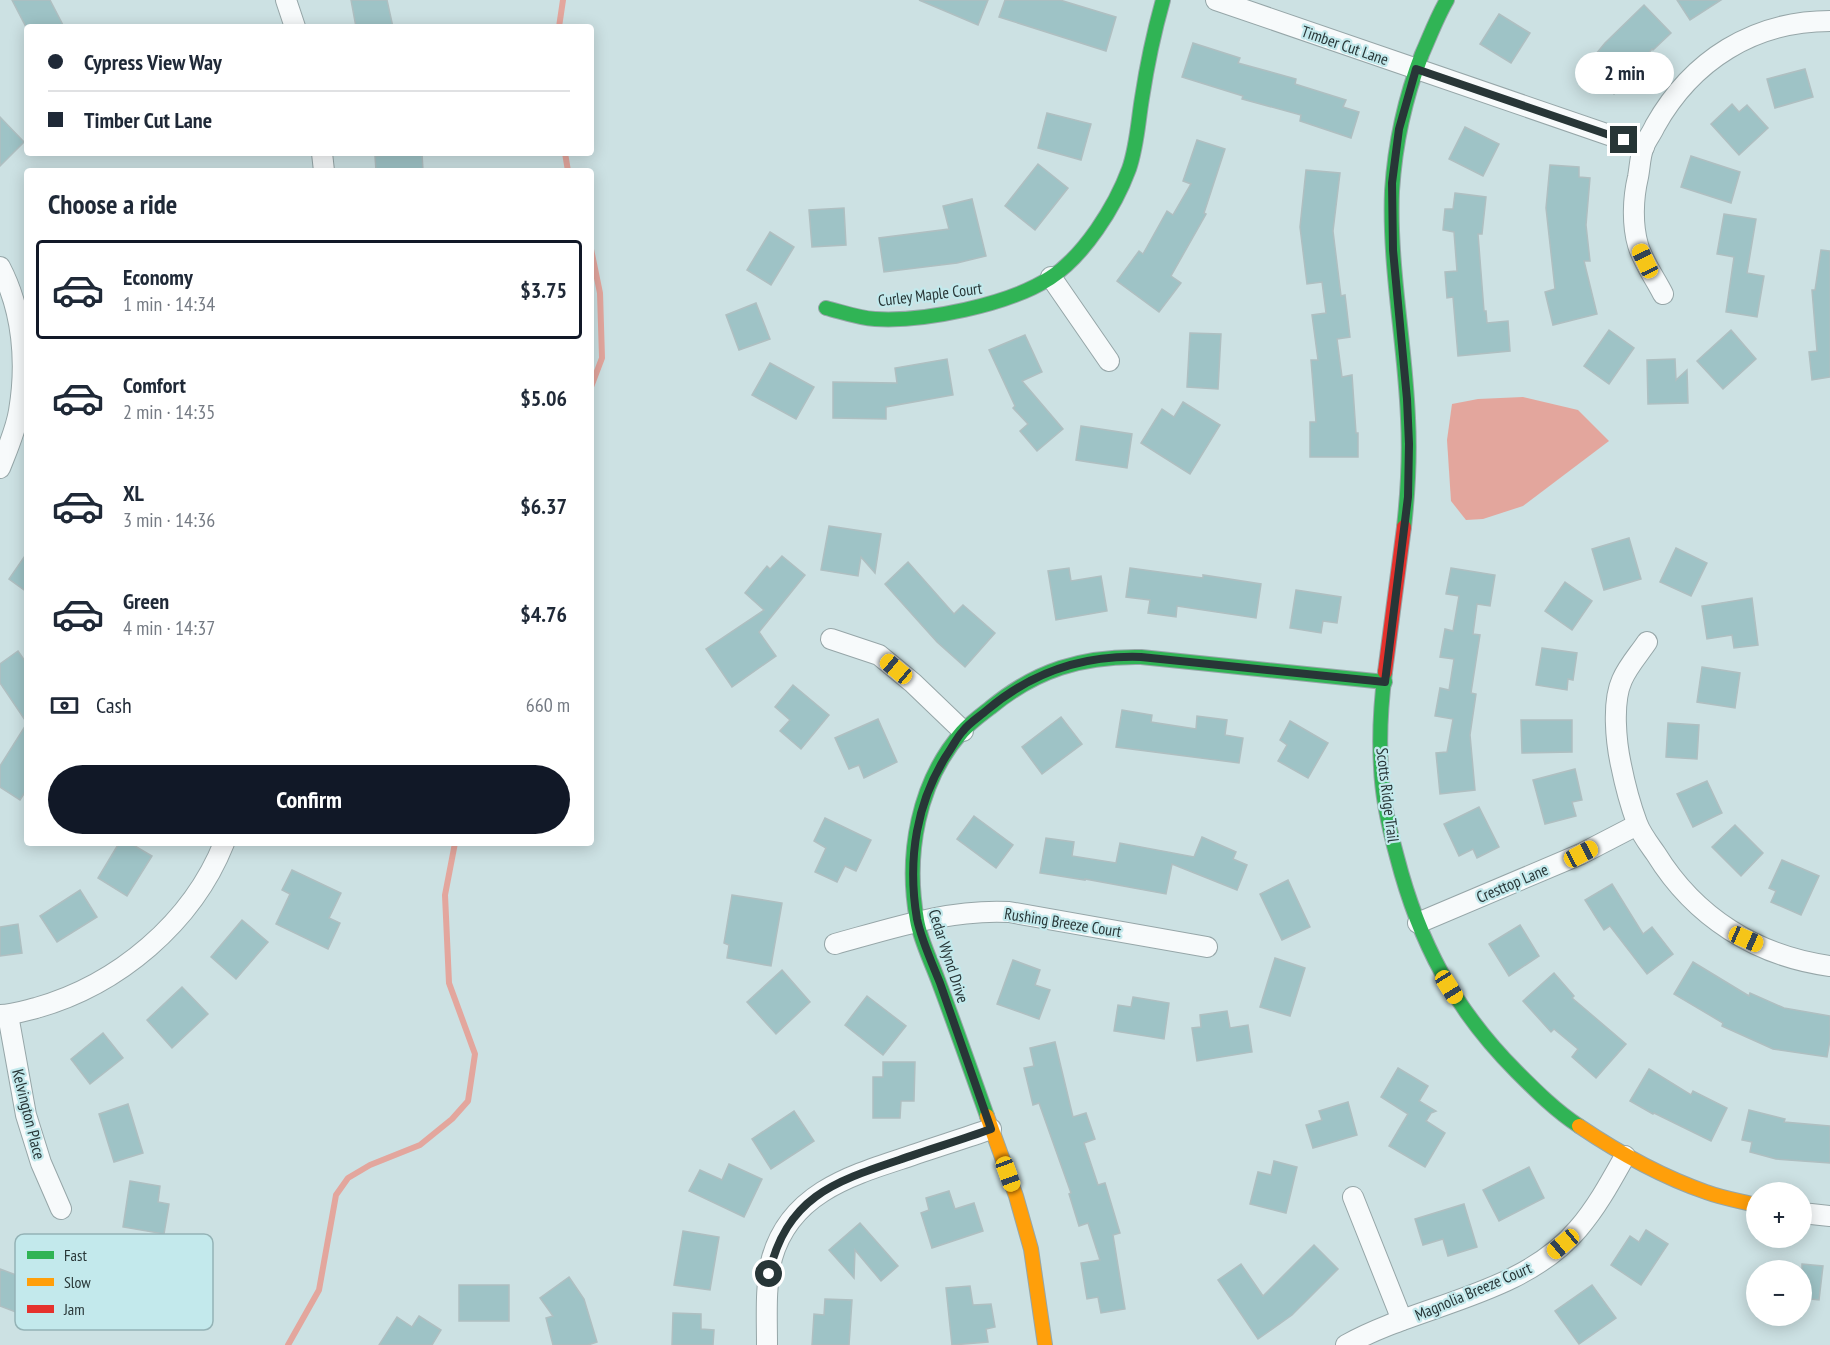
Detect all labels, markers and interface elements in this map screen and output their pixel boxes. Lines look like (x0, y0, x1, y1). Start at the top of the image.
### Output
street label: Timber Cut Lane (1299, 21, 1391, 69)
text: Cypress View Way (84, 48, 222, 76)
callout: 2 min (1574, 53, 1674, 95)
text: 2 min (1604, 60, 1645, 86)
text: Timber Cut Lane (84, 106, 212, 134)
route end (1610, 126, 1637, 153)
text: Choose a ride (48, 187, 177, 221)
car (1629, 241, 1661, 281)
icon: car (51, 263, 105, 317)
text: Economy (123, 263, 193, 291)
text: $3.75 (520, 276, 567, 304)
street label: Curley Maple Court (877, 278, 984, 310)
text: 1 min · 14:34 (123, 291, 215, 317)
icon: car (51, 371, 105, 425)
text: Comfort (123, 371, 186, 399)
text: $5.06 (520, 384, 567, 412)
text: 2 min · 14:35 (123, 399, 215, 425)
icon: car (51, 479, 105, 533)
text: XL (123, 479, 144, 507)
text: $6.37 (520, 492, 567, 520)
text: 3 min · 14:36 (123, 507, 215, 533)
icon: car (51, 587, 105, 641)
text: Green (123, 587, 169, 615)
text: $4.76 (520, 600, 567, 628)
text: 4 min · 14:37 (123, 615, 215, 641)
car (876, 651, 916, 687)
icon: cash (48, 689, 81, 722)
text: Cash (96, 691, 132, 719)
text: 660 m (526, 692, 570, 718)
street label: Scotts Ridge Trail (1372, 747, 1404, 844)
button: Confirm (48, 765, 570, 834)
car (1561, 838, 1601, 870)
street label: Cresttop Lane (1473, 859, 1551, 907)
street label: Rushing Breeze Court (1003, 903, 1124, 941)
street label: Cedar Wynd Drive (924, 907, 974, 1005)
car (1726, 923, 1766, 955)
car (1432, 967, 1466, 1007)
street label: Kelvington Place (8, 1067, 50, 1161)
car (993, 1154, 1023, 1194)
map controls (1746, 1182, 1812, 1326)
button: + (1746, 1182, 1812, 1248)
car (1543, 1226, 1583, 1262)
legend (15, 1234, 213, 1330)
text: Fast (64, 1245, 87, 1265)
street label: Magnolia Breeze Court (1412, 1257, 1535, 1325)
route start (755, 1260, 782, 1287)
button: − (1746, 1260, 1812, 1326)
text: Slow (64, 1272, 91, 1292)
text: Jam (63, 1299, 85, 1319)

